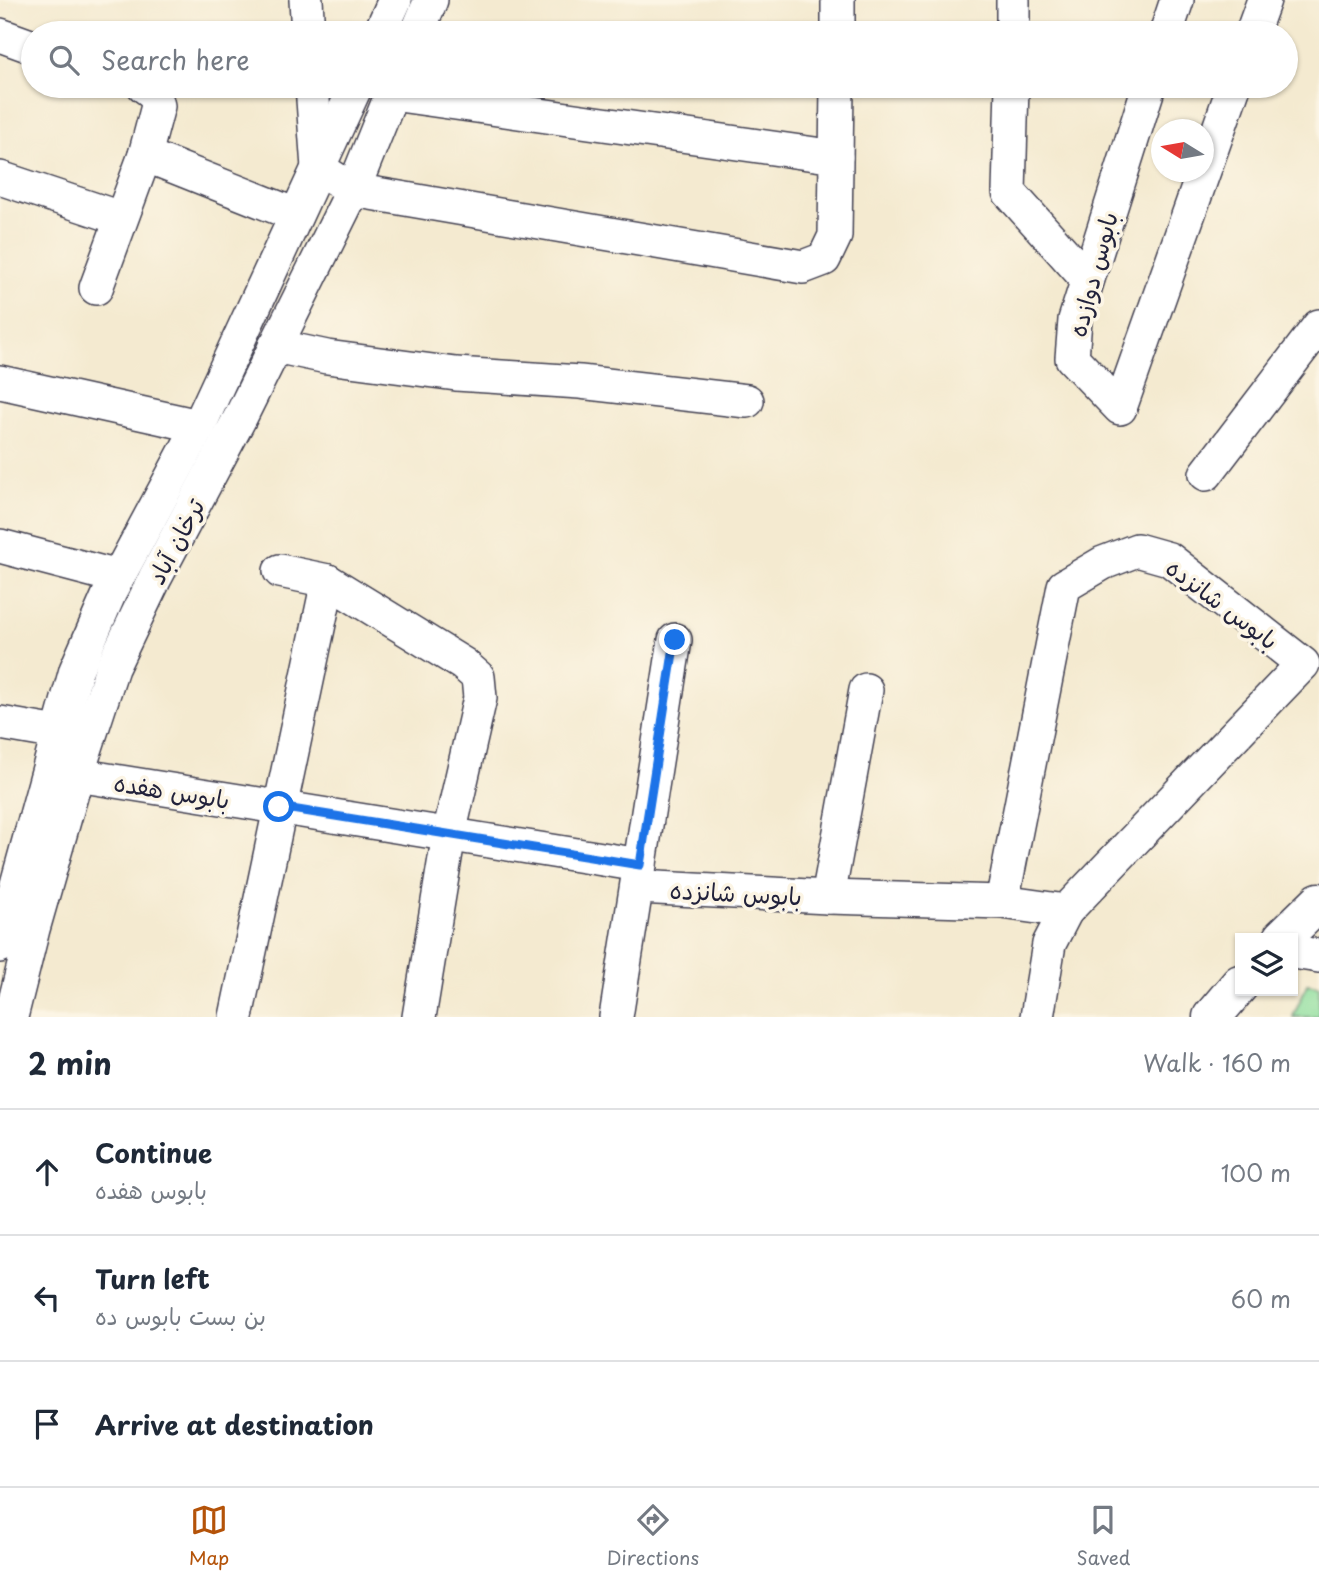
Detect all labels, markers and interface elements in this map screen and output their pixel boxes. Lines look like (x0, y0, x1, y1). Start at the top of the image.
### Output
search box (21, 21, 1298, 98)
text: Search here (101, 40, 250, 79)
icon: search (45, 41, 83, 79)
north arrow (1151, 119, 1214, 182)
street label: بابوس دوازده (1058, 207, 1126, 341)
street label: ترخان آباد (137, 491, 213, 590)
street label: بابوس شانزده (1159, 549, 1287, 657)
route end (659, 624, 690, 655)
street label: بابوس هفده (112, 763, 232, 817)
route start (263, 791, 294, 822)
street label: بابوس شانزده (669, 871, 803, 913)
map controls (1235, 933, 1298, 996)
button: layers (1235, 933, 1298, 996)
text: 2 min (28, 1040, 112, 1085)
text: Walk · 160 m (1143, 1045, 1291, 1080)
text: Continue (95, 1133, 212, 1172)
icon: ahead (28, 1153, 66, 1191)
text: 100 m (1221, 1155, 1291, 1190)
text: بابوس هفده (95, 1172, 207, 1207)
text: Turn left (95, 1259, 210, 1298)
icon: left (28, 1279, 66, 1317)
text: 60 m (1231, 1281, 1291, 1316)
text: بن بست بابوس ده (95, 1298, 266, 1333)
icon: arrive (28, 1405, 66, 1443)
text: Arrive at destination (95, 1405, 374, 1444)
tab: Map (189, 1501, 229, 1571)
tab: Directions (607, 1501, 699, 1571)
tab: Saved (1076, 1501, 1130, 1571)

